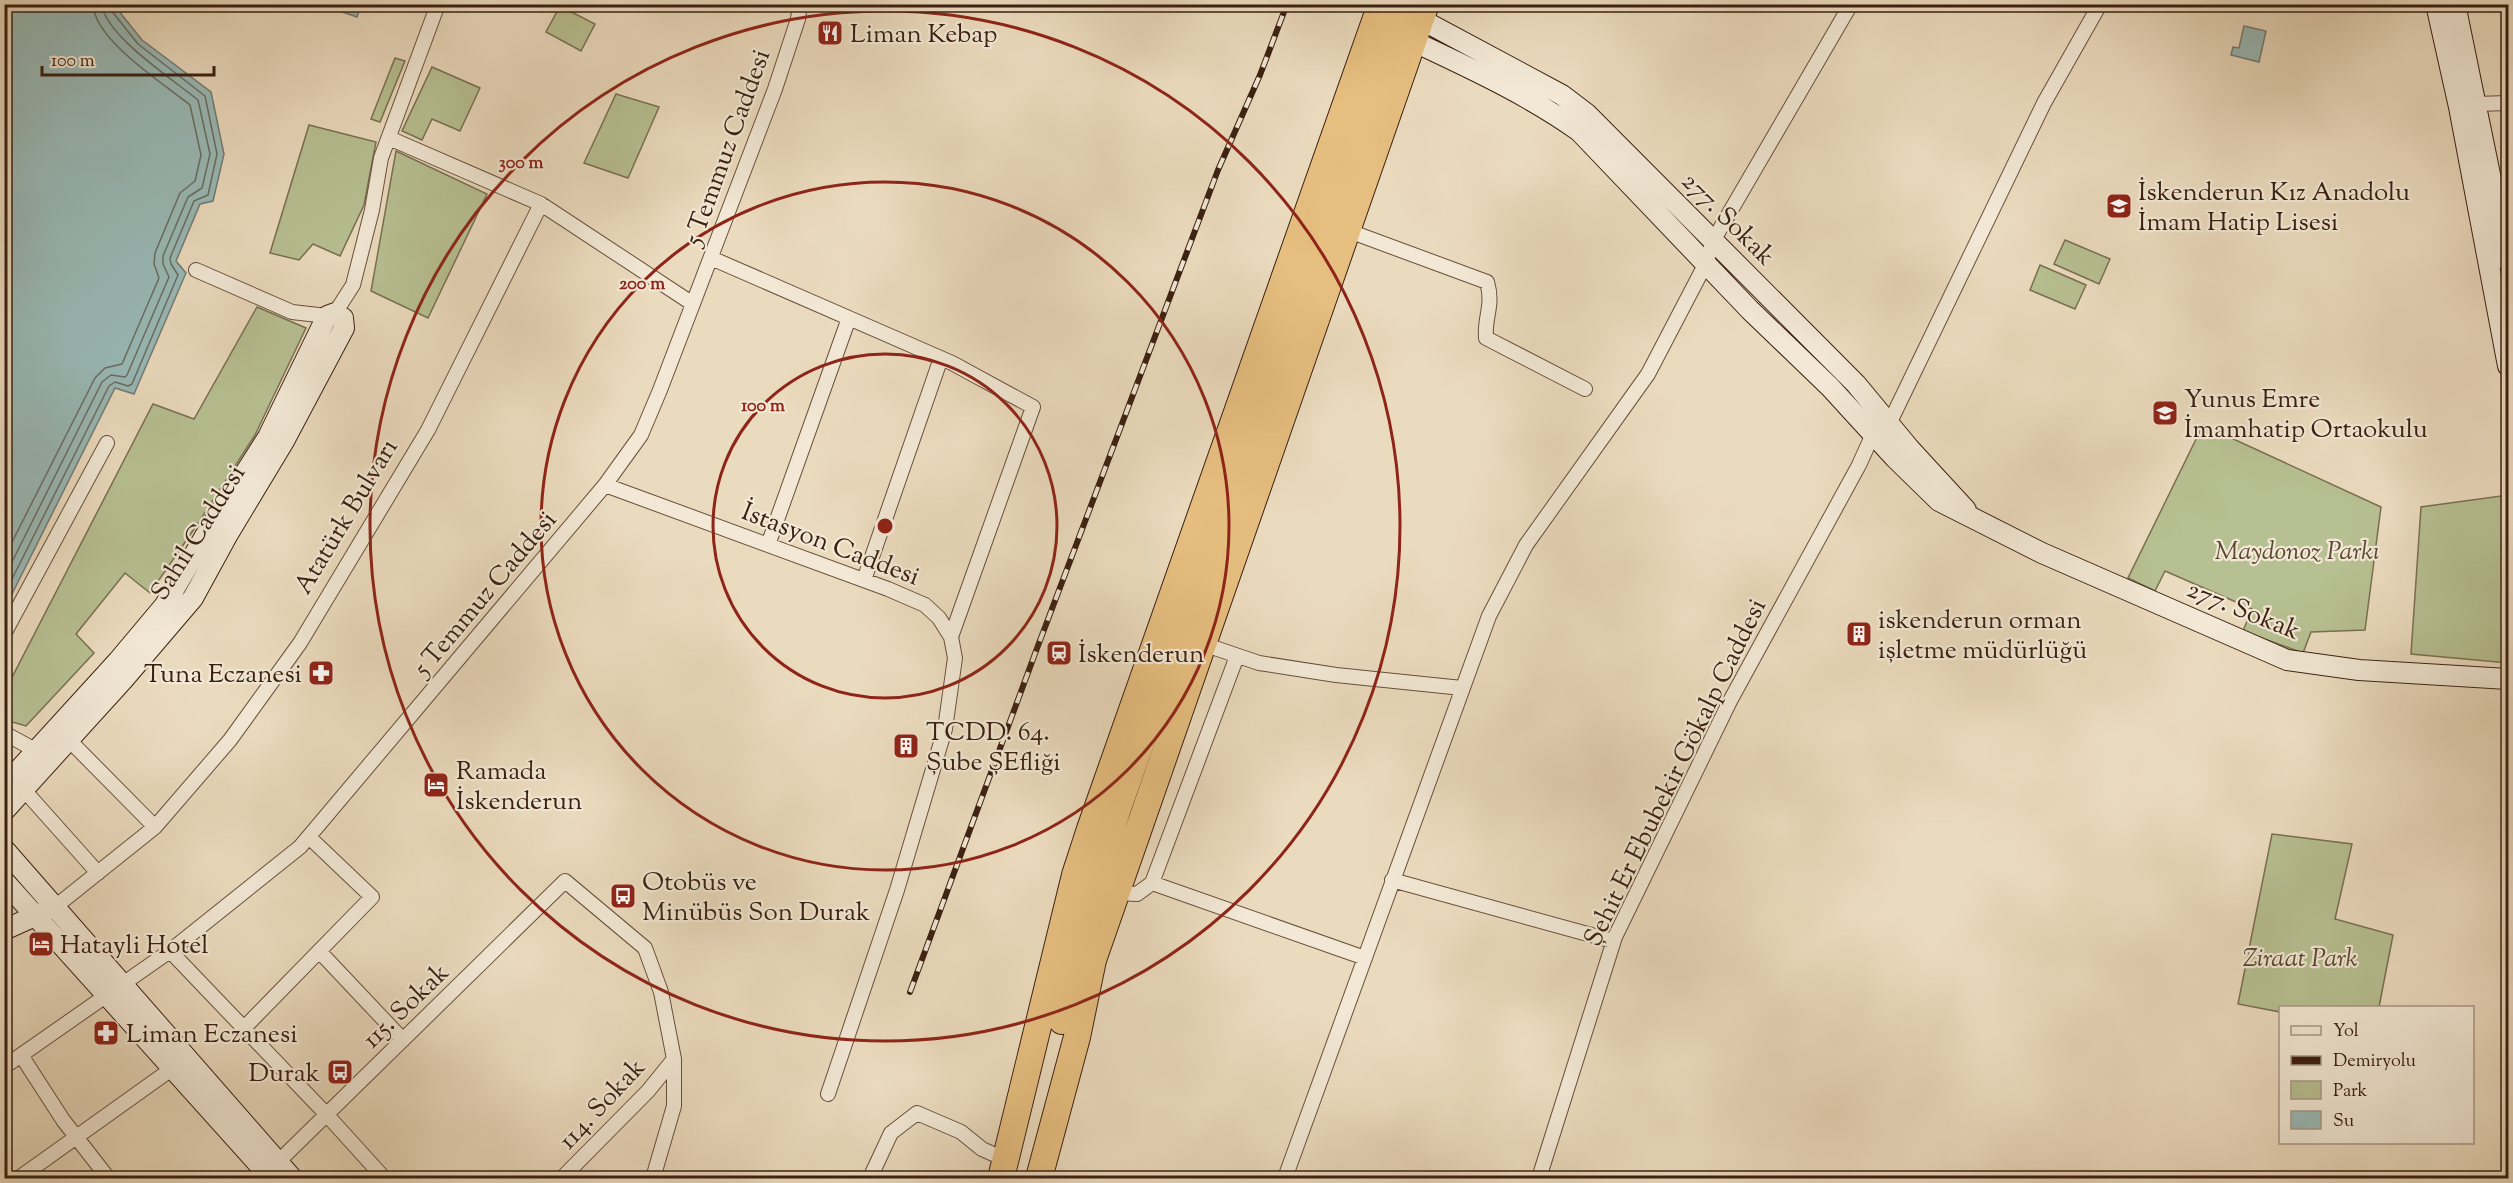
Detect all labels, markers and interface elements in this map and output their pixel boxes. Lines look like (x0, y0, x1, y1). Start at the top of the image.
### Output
place label: Liman Kebap (850, 17, 997, 54)
restaurant icon: Liman Kebap (815, 18, 845, 48)
scale bar (42, 39, 214, 77)
street label: 5 Temmuz Caddesi (675, 45, 781, 253)
text: 100 m (51, 49, 95, 75)
text: 300 m (499, 151, 544, 177)
street label: 277. Sokak (1672, 165, 1782, 275)
place label: İskenderun Kız Anadolu İmam Hatip Lisesi (2138, 175, 2410, 242)
school or university icon: İskenderun Kız Anadolu İmam Hatip Lisesi (2104, 191, 2134, 221)
text: 200 m (619, 272, 665, 298)
place label: Yunus Emre İmamhatip Ortaokulu (2184, 382, 2428, 449)
text: 100 m (741, 394, 785, 420)
school or university icon: Yunus Emre İmamhatip Ortaokulu (2150, 398, 2180, 428)
street label: Atatürk Bulvarı (286, 433, 408, 602)
street label: Sahil Caddesi (143, 458, 256, 608)
street label: İstasyon Caddesi (736, 494, 925, 596)
street label: 5 Temmuz Caddesi (404, 504, 566, 687)
centre of rings (875, 516, 895, 536)
park label: Maydonoz Parkı (2215, 534, 2379, 571)
street label: 277. Sokak (2181, 572, 2305, 651)
street label: Şehit Er Ebubekir Gökalp Caddesi (1576, 593, 1777, 953)
place label: iskenderun orman işletme müdürlüğü (1878, 603, 2087, 670)
building icon: iskenderun orman işletme müdürlüğü (1844, 619, 1874, 649)
place label: İskenderun (1078, 637, 1204, 674)
station icon: İskenderun (1044, 638, 1074, 668)
place label: Tuna Eczanesi (144, 657, 302, 694)
pharmacy icon: Tuna Eczanesi (306, 658, 336, 688)
place label: TCDD. 64. Şube ŞEfliği (926, 715, 1061, 782)
building icon: TCDD. 64. Şube ŞEfliği (891, 731, 921, 761)
place label: Ramada İskenderun (456, 754, 582, 821)
hotel icon: Ramada İskenderun (421, 770, 451, 800)
place label: Otobüs ve Minübüs Son Durak (642, 865, 870, 932)
bus stop icon: Otobüs ve Minübüs Son Durak (608, 881, 638, 911)
place label: Hatayli Hotel (60, 928, 209, 965)
hotel icon: Hatayli Hotel (26, 929, 56, 959)
park label: Ziraat Park (2242, 941, 2358, 978)
street label: 115. Sokak (355, 956, 459, 1058)
legend (2279, 1006, 2474, 1144)
place label: Liman Eczanesi (126, 1017, 298, 1054)
pharmacy icon: Liman Eczanesi (91, 1018, 121, 1048)
text: Yol (2333, 1019, 2359, 1045)
text: Demiryolu (2333, 1049, 2416, 1075)
street label: 114. Sokak (551, 1051, 655, 1159)
place label: Durak (249, 1056, 320, 1093)
bus stop icon: Durak (325, 1057, 355, 1087)
text: Park (2333, 1079, 2368, 1105)
text: Su (2333, 1109, 2354, 1135)

